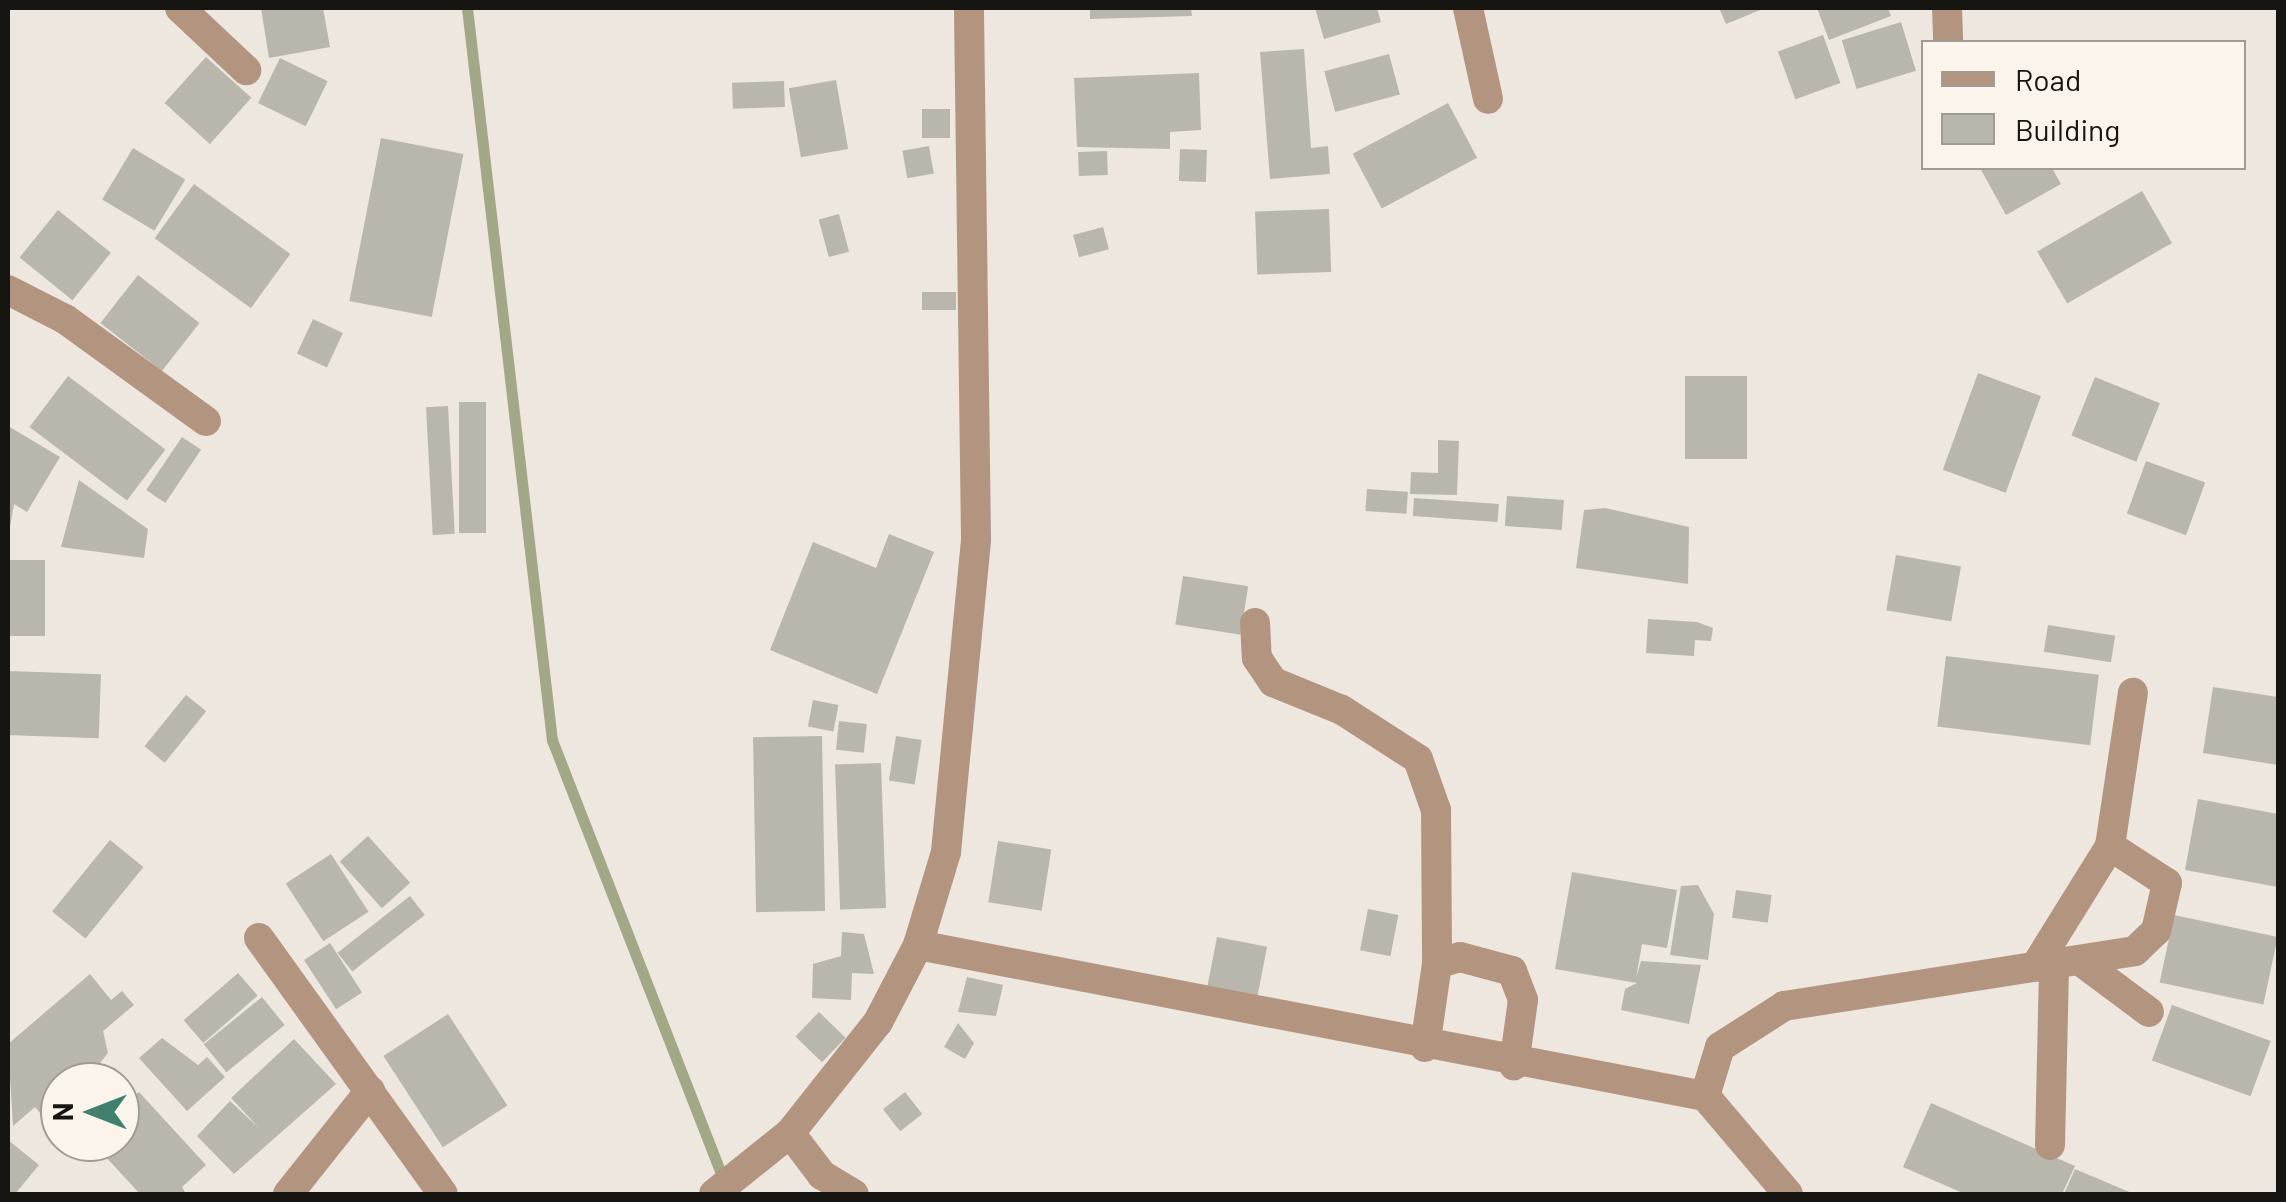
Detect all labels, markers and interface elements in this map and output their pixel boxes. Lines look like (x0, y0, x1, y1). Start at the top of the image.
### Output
legend (1921, 40, 2246, 170)
text: Road (2015, 61, 2081, 97)
text: Building (2015, 111, 2120, 147)
north arrow (40, 1062, 140, 1162)
text: N (45, 1103, 79, 1121)

